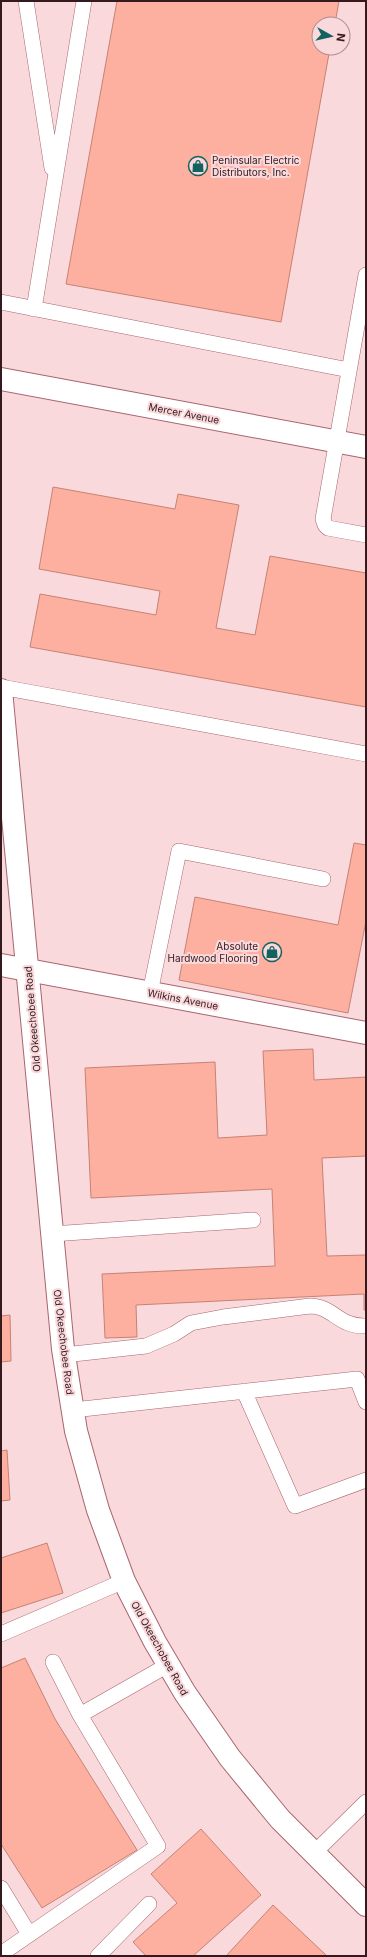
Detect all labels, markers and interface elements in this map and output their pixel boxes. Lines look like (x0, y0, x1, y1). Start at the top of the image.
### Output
north arrow (311, 16, 351, 56)
text: N (333, 32, 348, 43)
place label: Peninsular Electric Distributors, Inc. (212, 154, 300, 178)
shop icon: Peninsular Electric Distributors, Inc. (187, 155, 209, 177)
street label: Mercer Avenue (148, 400, 221, 426)
place label: Absolute Hardwood Flooring (168, 940, 258, 964)
shop icon: Absolute Hardwood Flooring (261, 941, 283, 963)
street label: Old Okeechobee Road (21, 966, 43, 1072)
street label: Wilkins Avenue (147, 986, 220, 1012)
street label: Old Okeechobee Road (52, 1289, 76, 1395)
street label: Old Okeechobee Road (129, 1599, 191, 1697)

